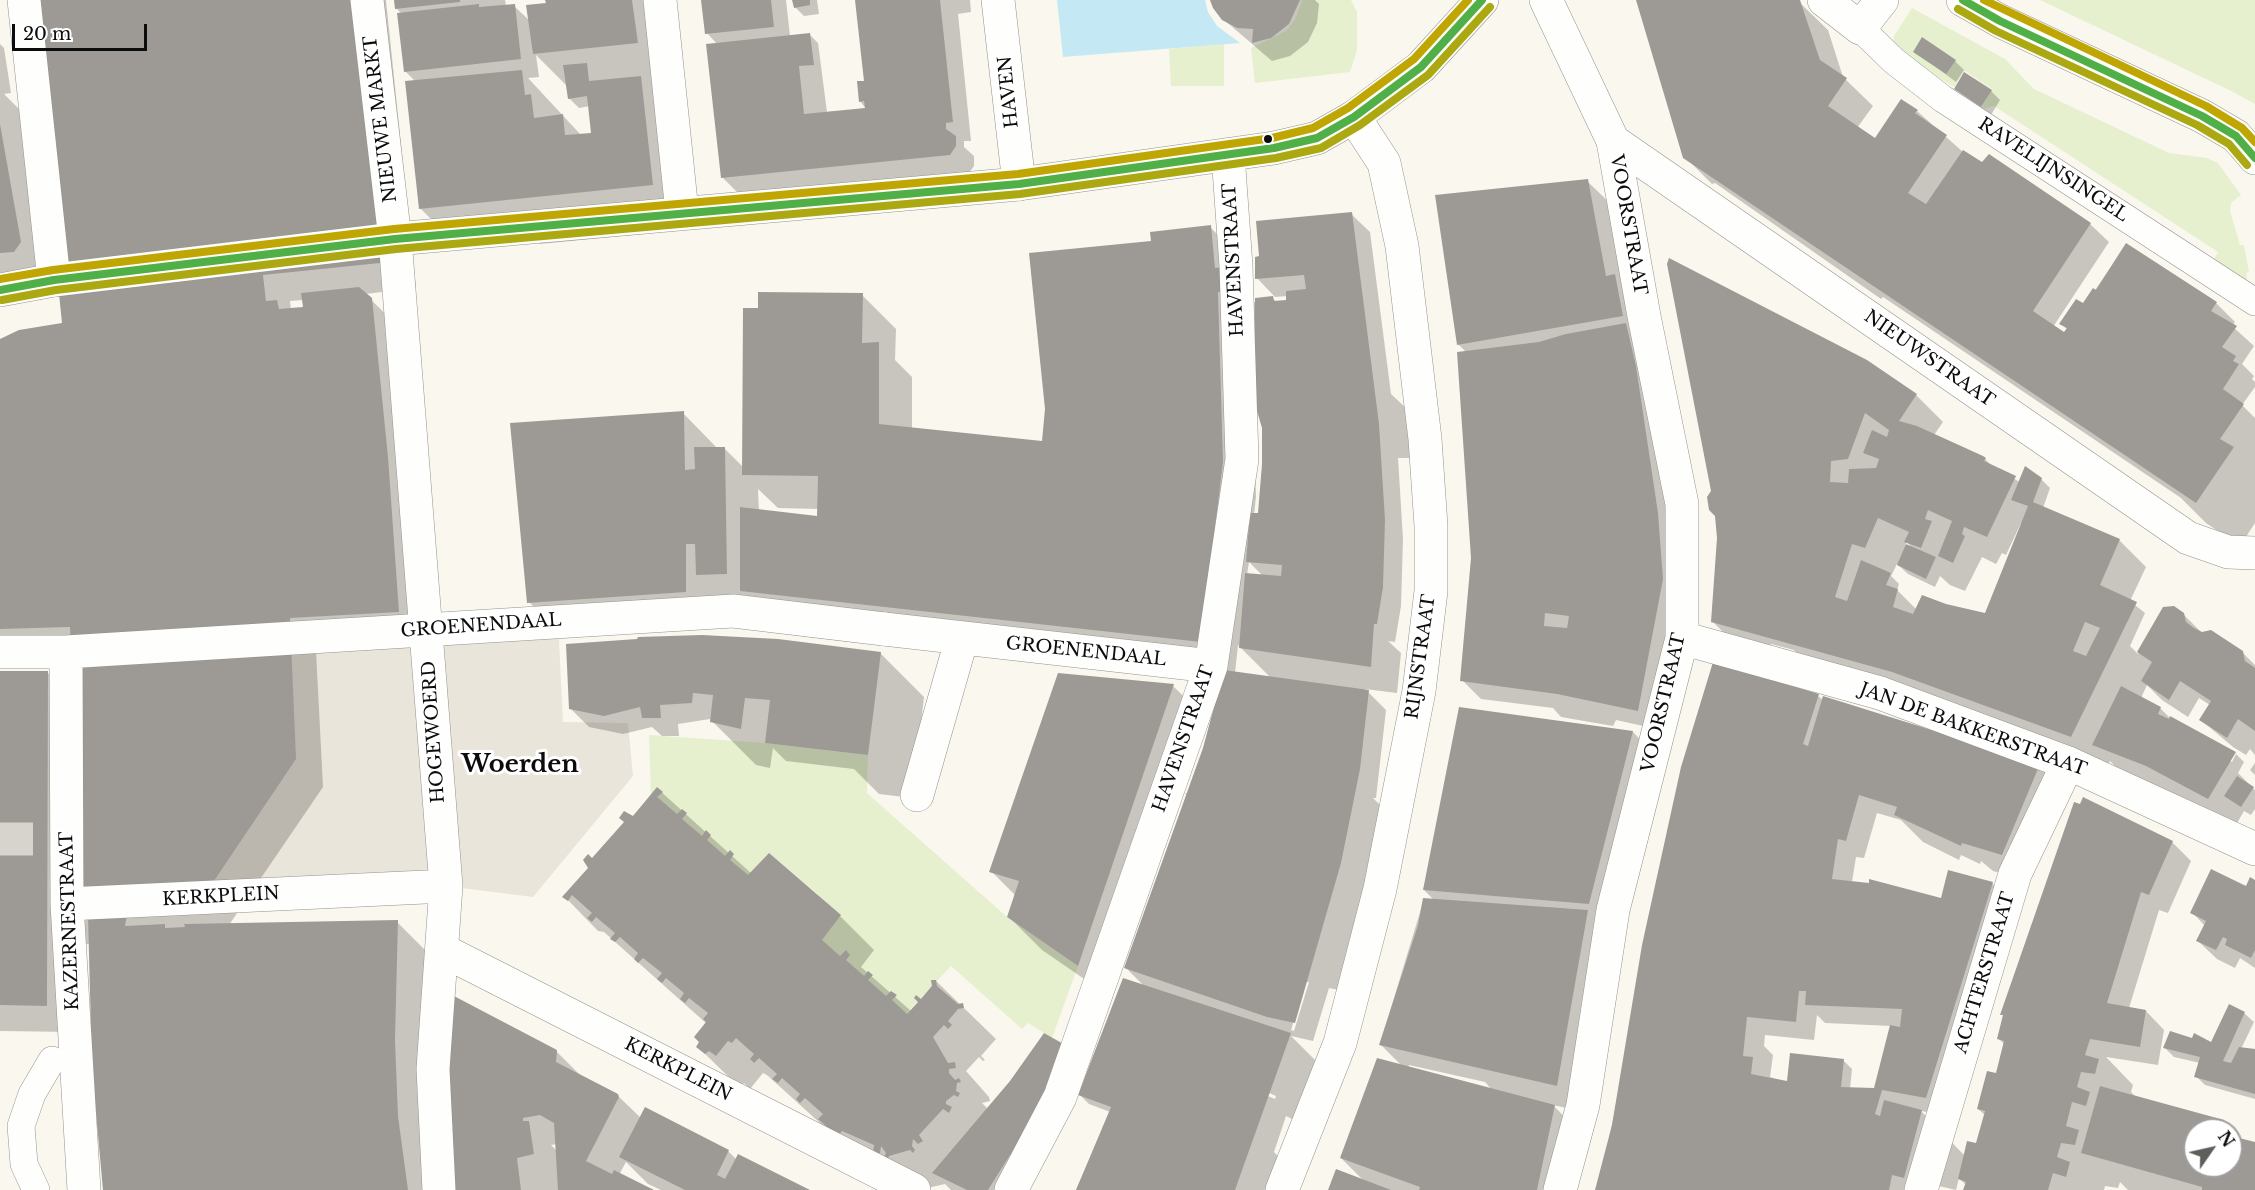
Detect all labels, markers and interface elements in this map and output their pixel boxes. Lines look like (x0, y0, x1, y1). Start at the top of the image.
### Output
scale bar (15, 12, 150, 50)
text: 20 m (23, 23, 71, 45)
street label: NIEUWE MARKT (360, 34, 402, 204)
street label: HAVEN (994, 55, 1024, 129)
street label: RAVELIJNSINGEL (1974, 113, 2132, 227)
unlabelled marker (1262, 133, 1274, 145)
street label: VOORSTRAAT (1605, 153, 1651, 297)
street label: HAVENSTRAAT (1219, 183, 1249, 337)
street label: NIEUWSTRAAT (1860, 306, 1998, 412)
street label: RIJNSTRAAT (1402, 593, 1440, 721)
street label: GROENENDAAL (400, 610, 562, 642)
street label: VOORSTRAAT (1637, 631, 1691, 775)
street label: GROENENDAAL (1005, 633, 1167, 671)
street label: HOGEWOERD (418, 660, 450, 804)
street label: HAVENSTRAAT (1149, 663, 1219, 815)
street label: JAN DE BAKKERSTRAAT (1857, 679, 2089, 781)
district label: Woerden (461, 751, 579, 779)
street label: KAZERNESTRAAT (56, 831, 84, 1011)
street label: KERKPLEIN (162, 883, 280, 911)
street label: ACHTERSTRAAT (1950, 890, 2020, 1056)
street label: KERKPLEIN (621, 1034, 735, 1106)
north arrow (2183, 1118, 2243, 1178)
text: N (2214, 1127, 2239, 1151)

